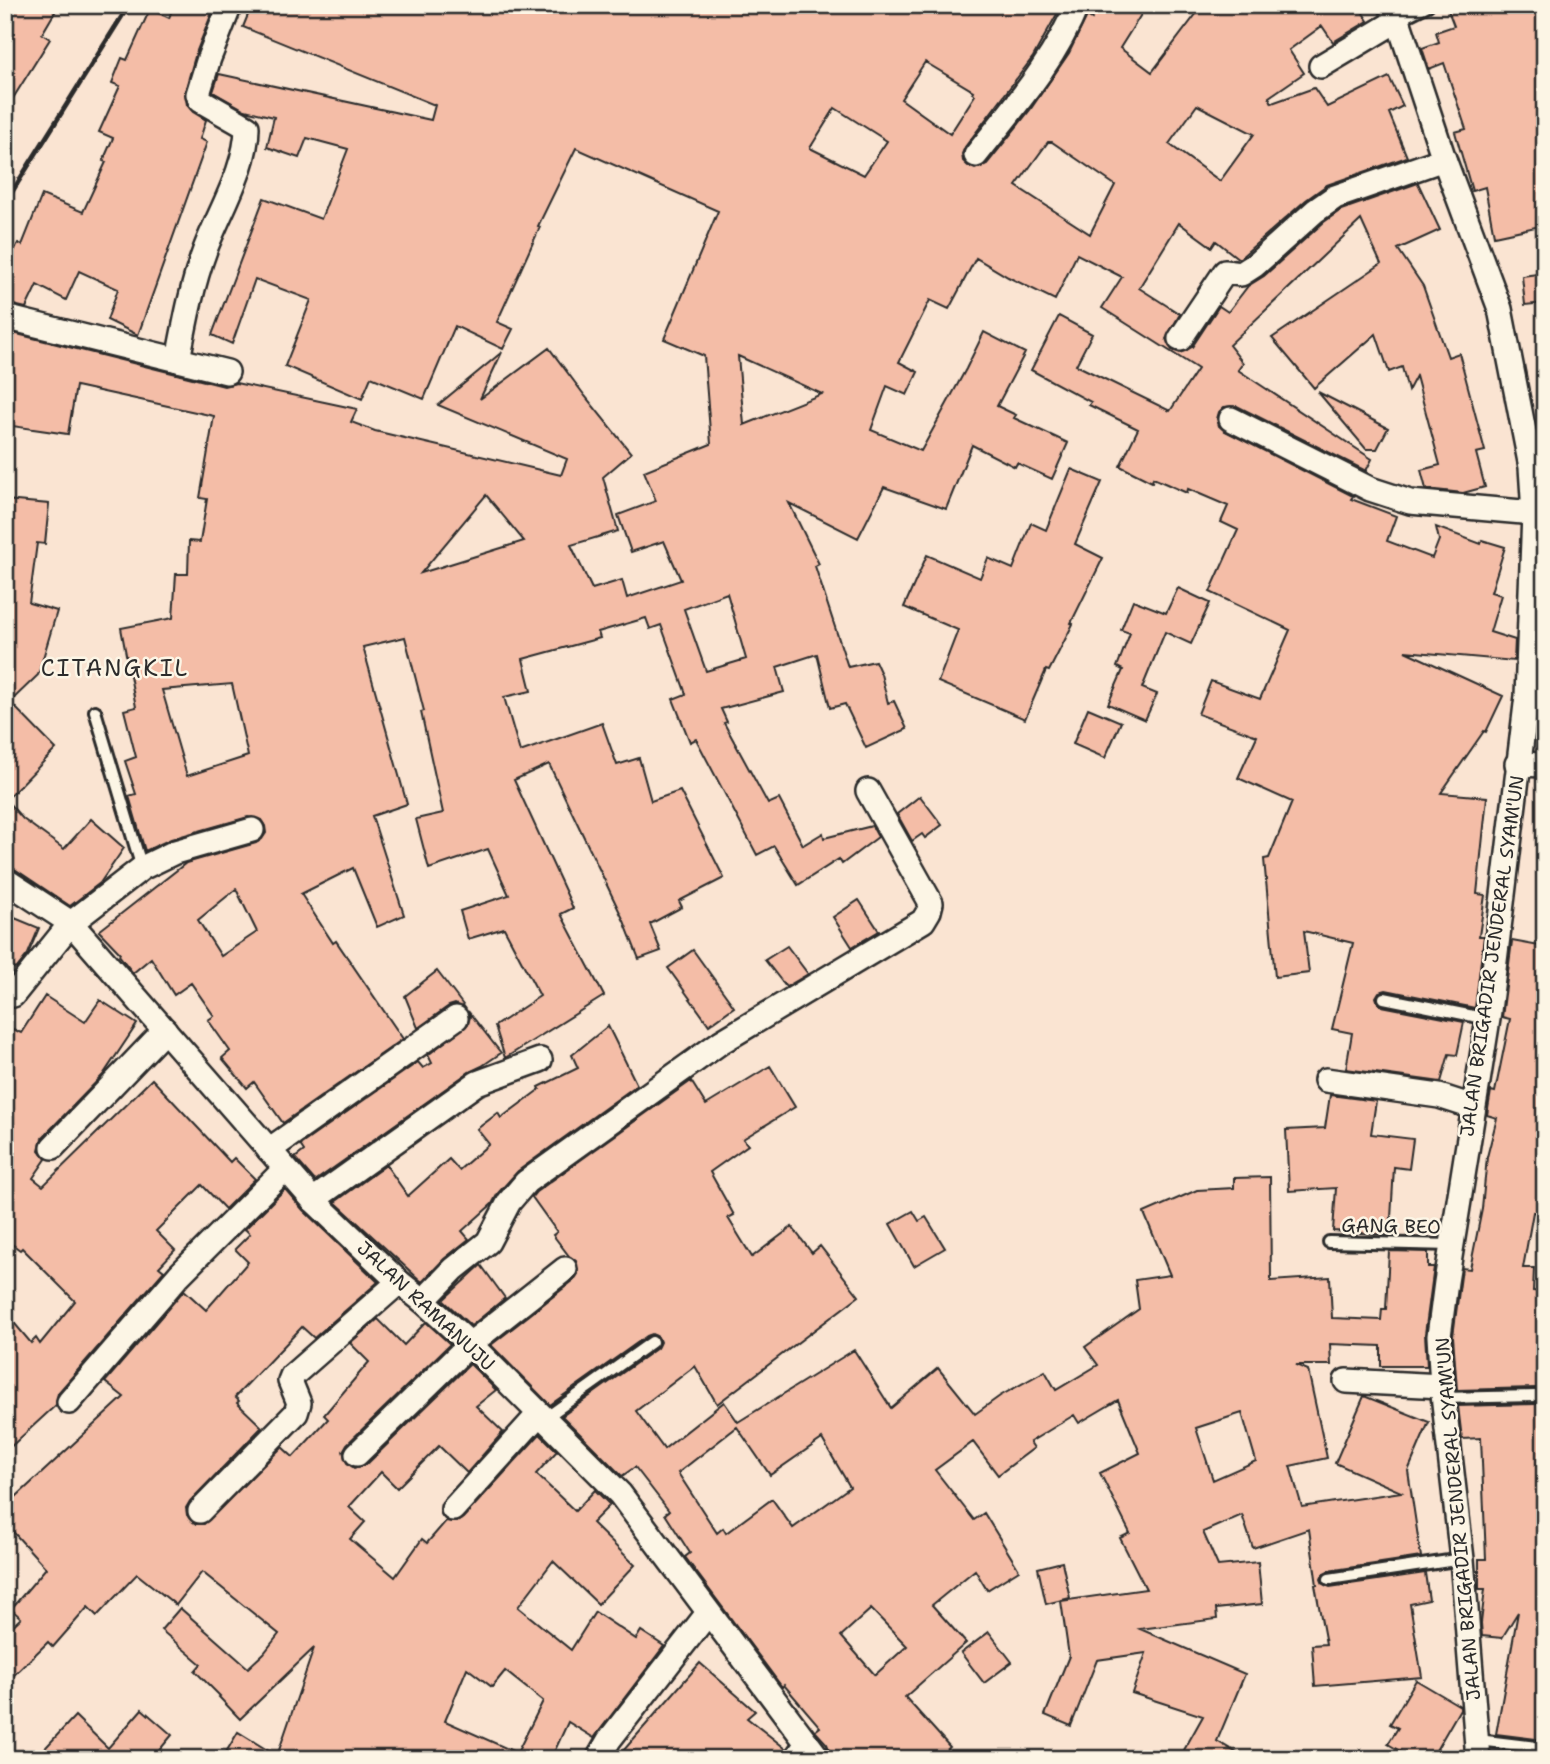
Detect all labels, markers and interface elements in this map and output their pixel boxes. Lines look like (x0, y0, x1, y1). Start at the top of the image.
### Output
district label: CITANGKIL (41, 653, 189, 683)
street label: JALAN BRIGADIR JENDERAL SYAM'UN (1454, 774, 1530, 1138)
street label: GANG BEO (1341, 1213, 1441, 1239)
street label: JALAN RAMANUJU (352, 1236, 500, 1376)
street label: JALAN BRIGADIR JENDERAL SYAM'UN (1430, 1336, 1486, 1702)

